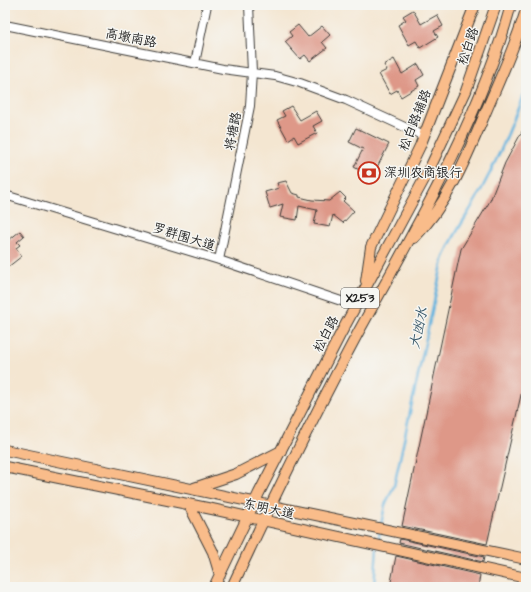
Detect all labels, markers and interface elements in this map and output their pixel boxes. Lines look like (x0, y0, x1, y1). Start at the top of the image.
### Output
street label: 高墩南路 (104, 24, 158, 52)
street label: 松白路 (453, 25, 483, 67)
street label: 松白路辅路 (394, 86, 436, 154)
street label: 将塘路 (220, 110, 246, 152)
bank icon: 深圳农商银行 (356, 160, 382, 186)
place label: 深圳农商银行 (384, 164, 462, 182)
street label: 罗群围大道 (150, 219, 218, 255)
road number: X253 (341, 288, 379, 308)
water label: 大凼水 (405, 304, 433, 351)
street label: 松白路 (309, 313, 343, 355)
street label: 东明大道 (242, 494, 296, 524)

